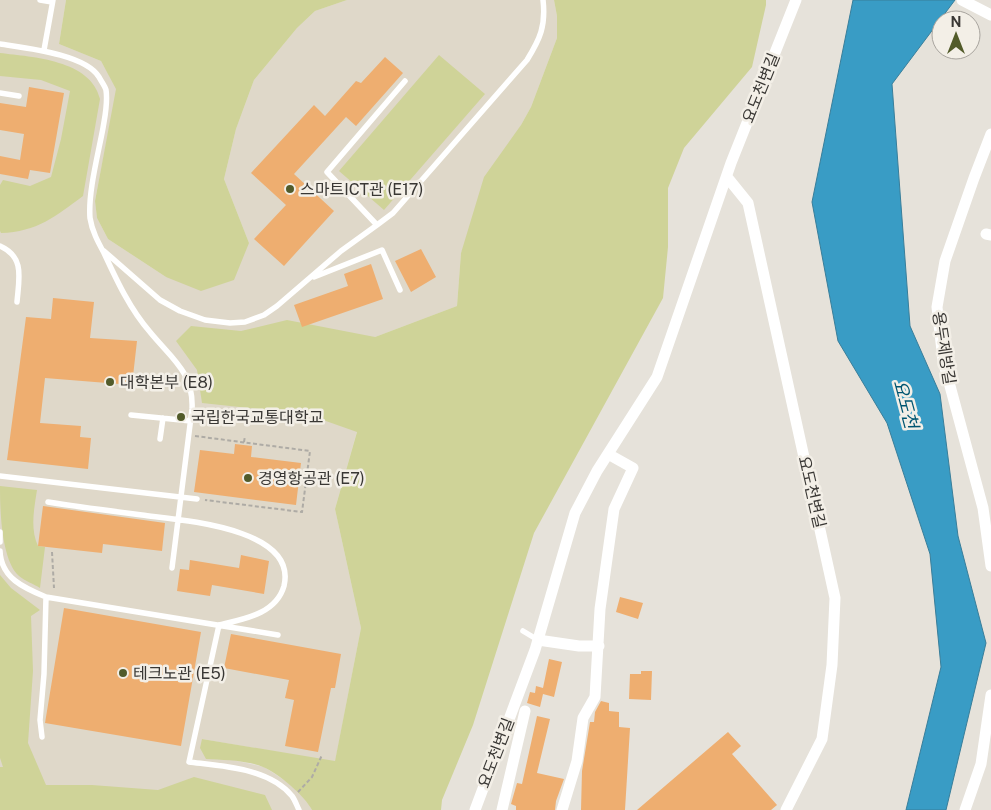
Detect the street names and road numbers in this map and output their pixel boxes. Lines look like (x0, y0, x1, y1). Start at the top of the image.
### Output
street label: 요도천변길 (738, 50, 784, 126)
street label: 용두제방길 (929, 310, 959, 386)
street label: 요도천변길 (794, 454, 830, 530)
street label: 요도천변길 (474, 715, 518, 791)

